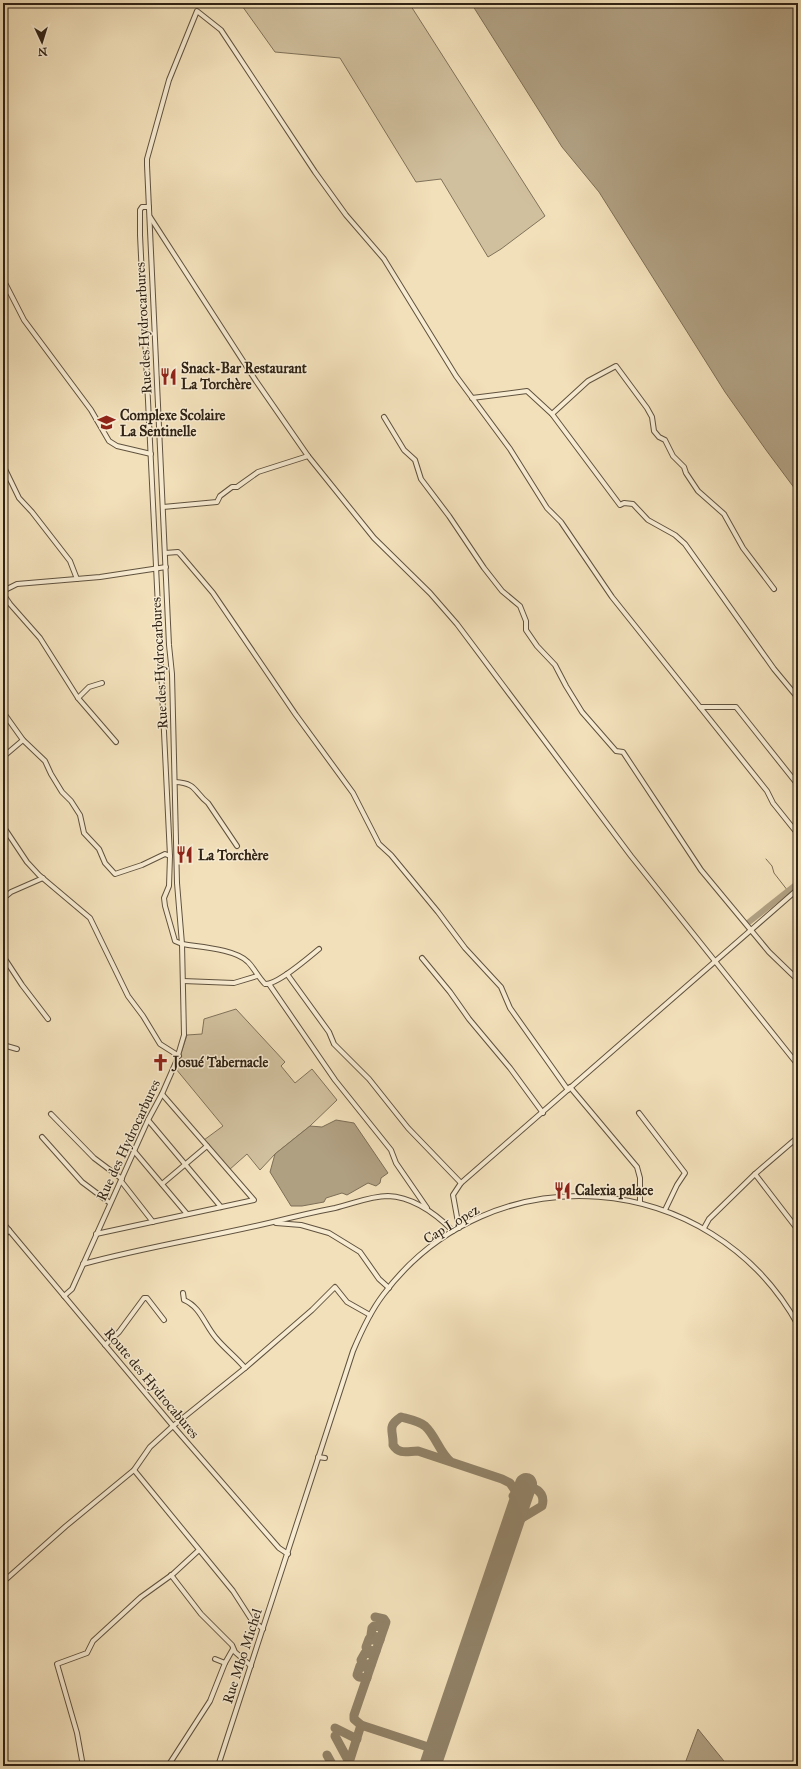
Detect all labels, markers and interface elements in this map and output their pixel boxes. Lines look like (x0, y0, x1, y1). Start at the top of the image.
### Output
north arrow (22, 22, 62, 62)
text: N (37, 45, 48, 58)
street label: Rue des Hydrocarbures (132, 262, 155, 394)
place label: Snack-Bar Restaurant La Torchère (181, 360, 307, 393)
restaurant icon: Snack-Bar Restaurant La Torchère (158, 366, 178, 386)
place label: Complexe Scolaire La Sentinelle (120, 407, 226, 440)
school or university icon: Complexe Scolaire La Sentinelle (97, 413, 117, 433)
street label: Rue des Hydrocarbures (148, 597, 171, 729)
restaurant icon: La Torchère (175, 845, 195, 865)
place label: La Torchère (198, 847, 269, 864)
church icon: Josué Tabernacle (150, 1052, 170, 1072)
place label: Josué Tabernacle (171, 1054, 269, 1072)
street label: Rue des Hydrocarbures (93, 1077, 164, 1204)
restaurant icon: Calexia palace (552, 1180, 572, 1200)
place label: Calexia palace (575, 1182, 654, 1200)
street label: Cap Lopez (420, 1201, 483, 1248)
street label: Route des Hydrocabures (100, 1325, 203, 1442)
street label: Rue Mbo Michel (219, 1606, 266, 1706)

